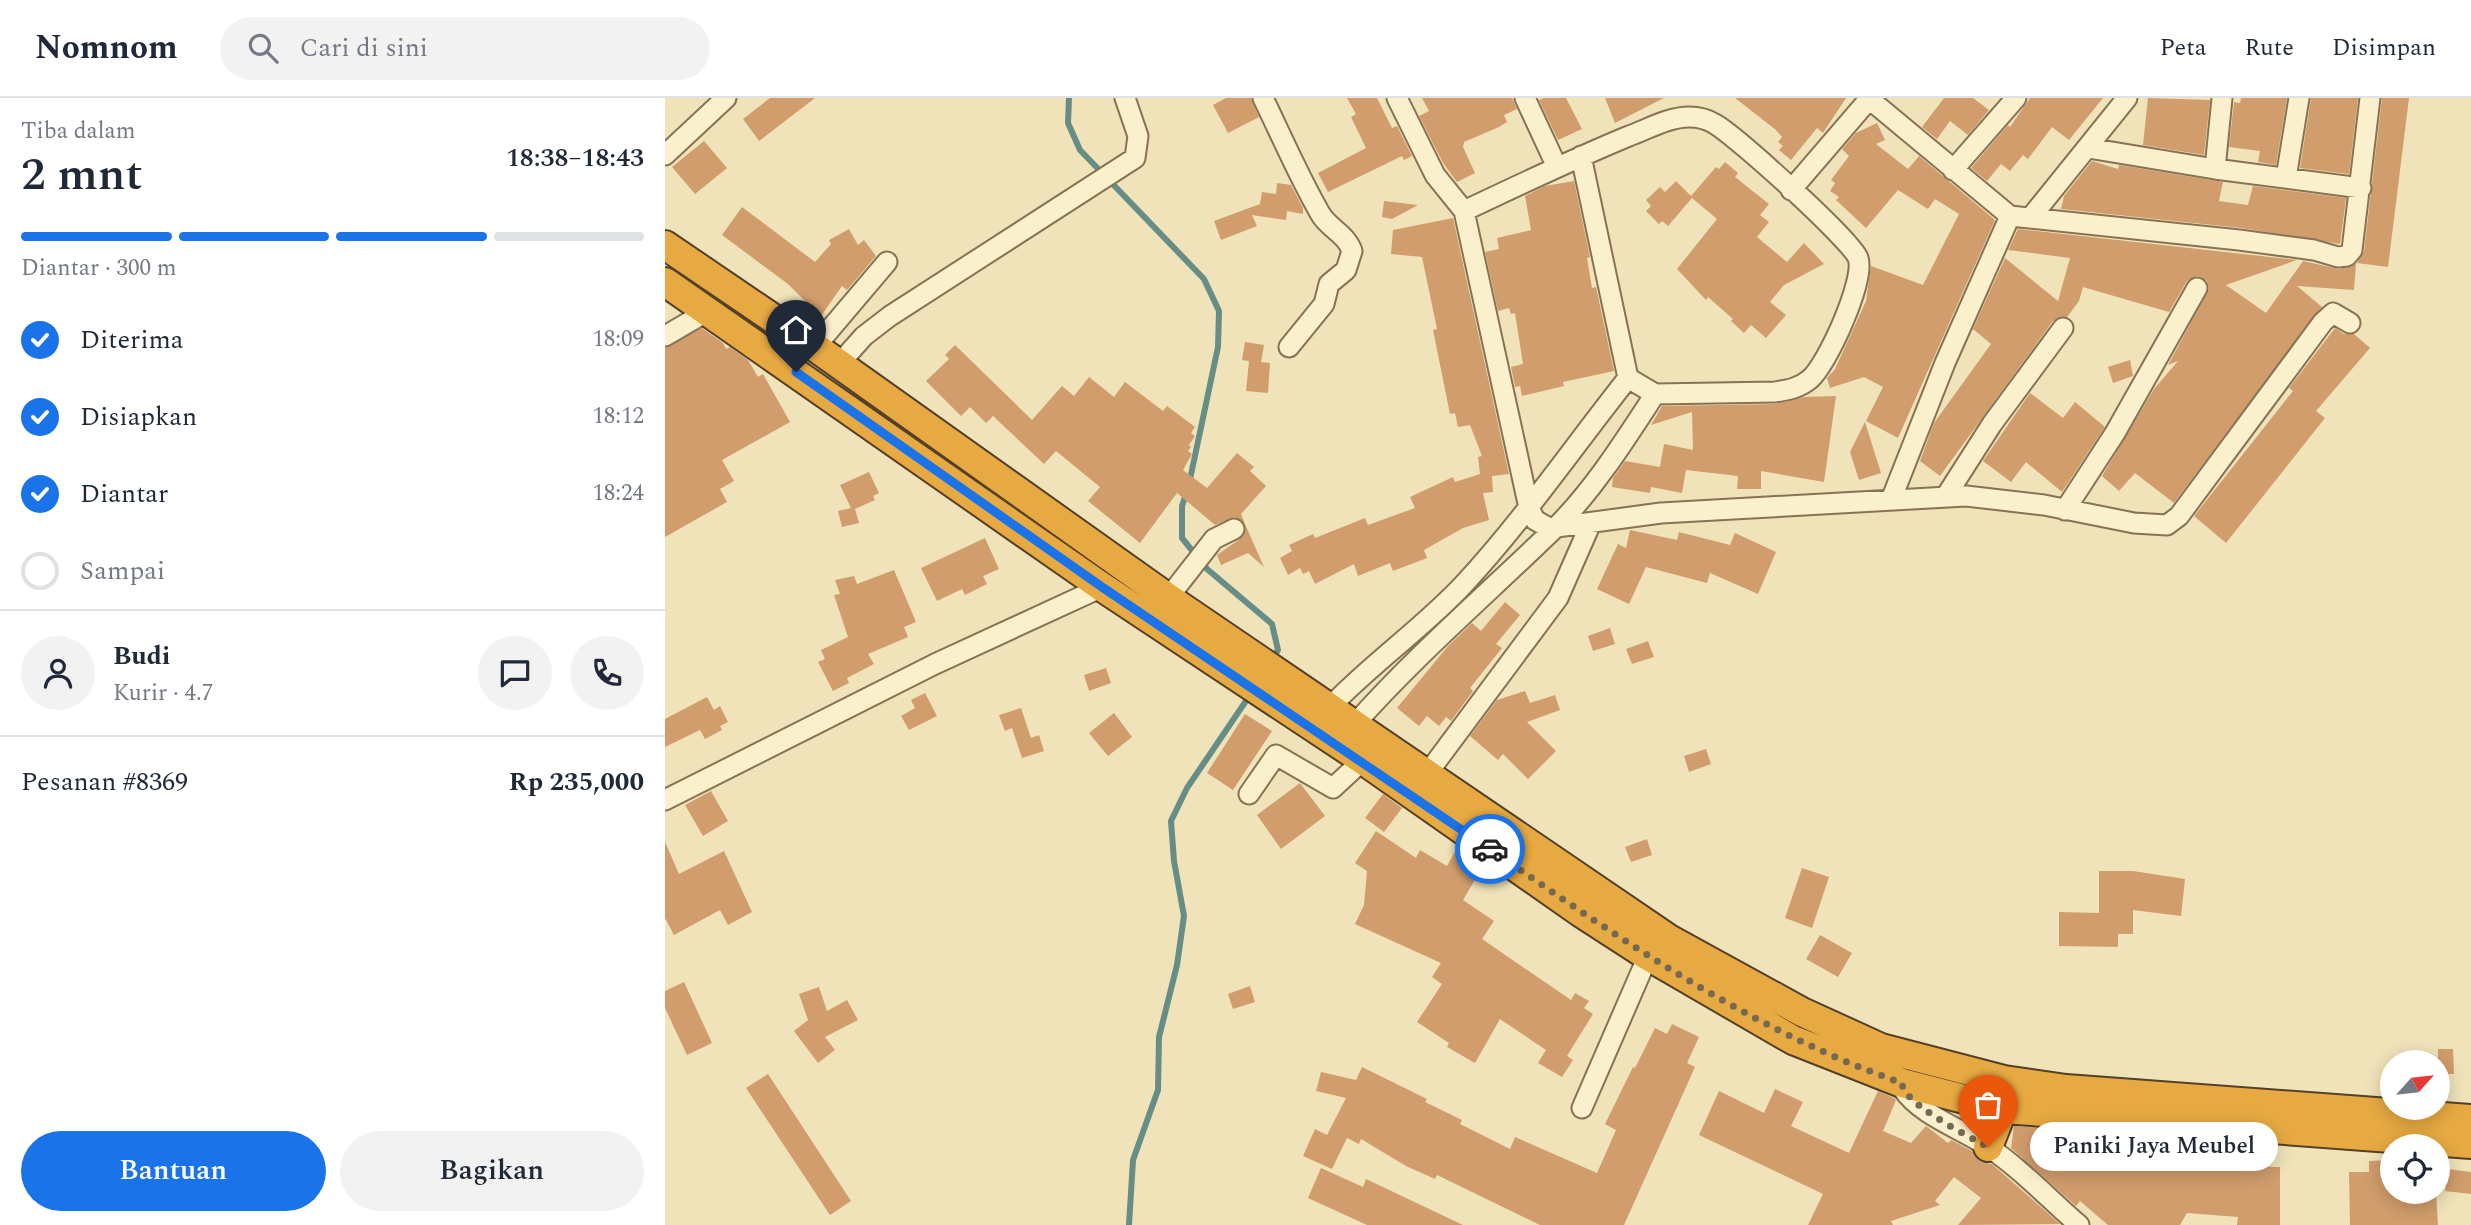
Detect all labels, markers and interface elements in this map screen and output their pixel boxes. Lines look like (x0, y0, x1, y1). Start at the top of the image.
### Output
search box (220, 17, 710, 80)
text: Nomnom (35, 23, 178, 73)
text: Cari di sini (300, 28, 428, 68)
icon: search (244, 29, 282, 67)
text: Peta (2160, 30, 2206, 66)
text: Rute (2244, 30, 2294, 66)
text: Disimpan (2332, 30, 2436, 66)
text: Tiba dalam (21, 114, 135, 149)
text: 18:38–18:43 (506, 138, 644, 178)
text: 2 mnt (21, 140, 143, 210)
text: Diantar · 300 m (21, 251, 176, 286)
pin (766, 300, 826, 372)
icon: home (777, 311, 815, 349)
text: Diterima (80, 320, 183, 360)
icon: check (21, 321, 59, 359)
text: 18:09 (592, 322, 644, 357)
text: Disiapkan (80, 397, 197, 437)
icon: check (21, 398, 59, 436)
text: 18:12 (592, 399, 644, 434)
text: Diantar (80, 474, 168, 514)
icon: check (21, 475, 59, 513)
text: 18:24 (592, 476, 644, 511)
text: Sampai (80, 551, 165, 591)
button: person (21, 636, 95, 710)
text: Budi (113, 636, 171, 676)
button: chat (478, 636, 552, 710)
button: phone (570, 636, 644, 710)
text: Kurir · 4.7 (113, 676, 213, 711)
text: Pesanan #8369 (21, 762, 188, 802)
text: Rp 235,000 (509, 762, 644, 802)
courier (1455, 814, 1525, 884)
icon: car (1471, 830, 1509, 868)
north arrow (2380, 1050, 2450, 1120)
map controls (2380, 1050, 2450, 1204)
pin (1958, 1075, 2018, 1147)
icon: bag (1969, 1086, 2007, 1124)
callout: Paniki Jaya Meubel (2030, 1122, 2279, 1172)
text: Paniki Jaya Meubel (2053, 1129, 2255, 1164)
button: Bantuan (21, 1131, 326, 1211)
button: Bagikan (340, 1131, 644, 1211)
button: locate (2380, 1134, 2450, 1204)

